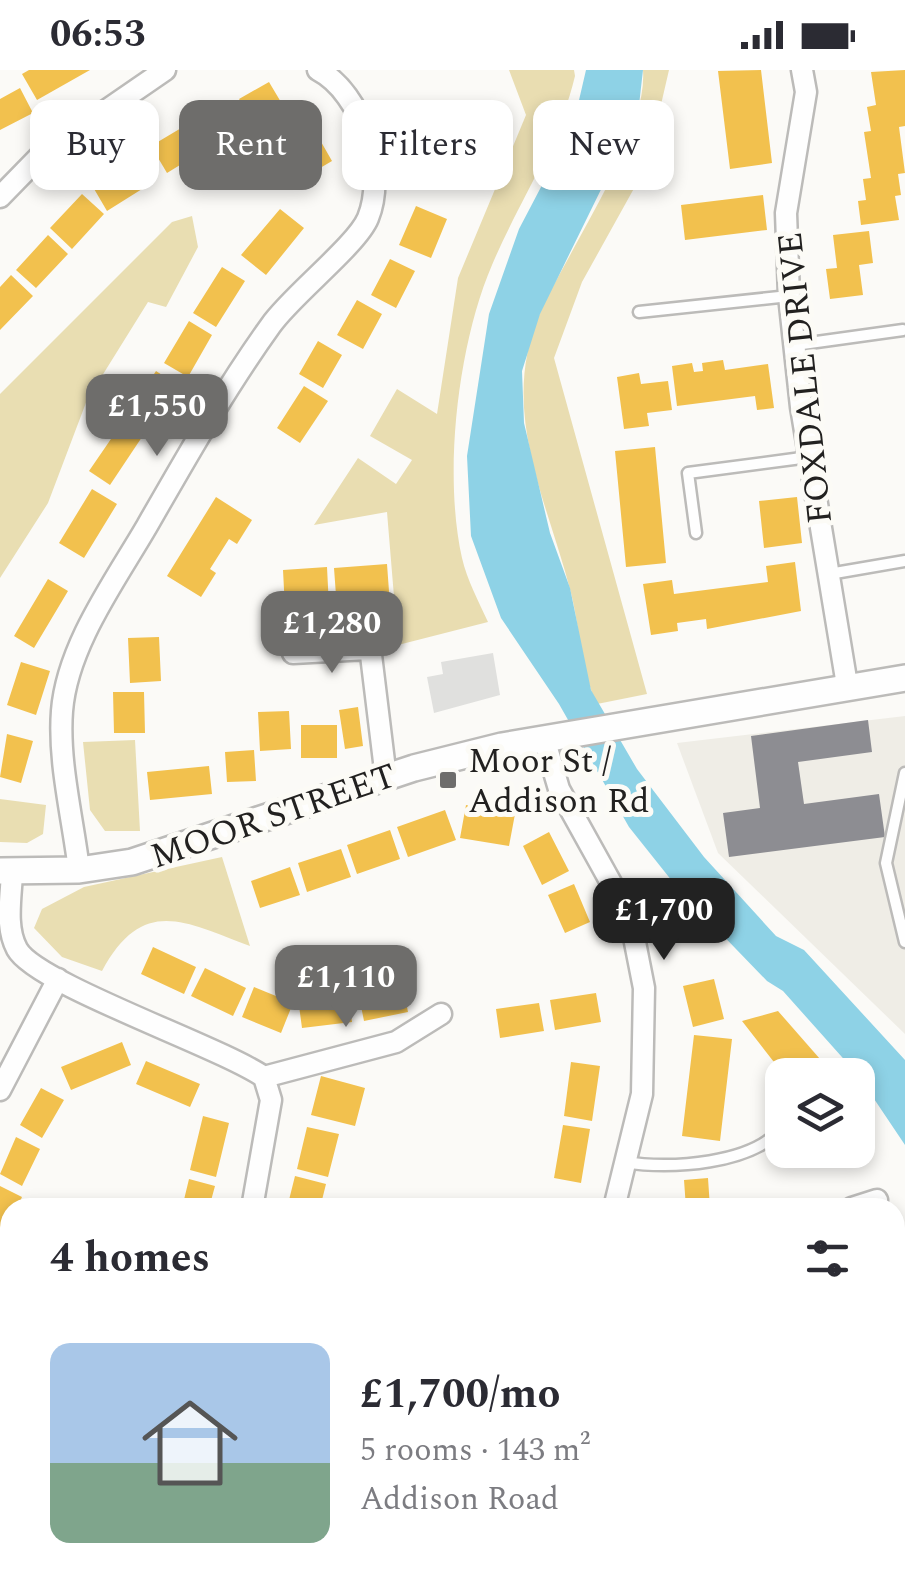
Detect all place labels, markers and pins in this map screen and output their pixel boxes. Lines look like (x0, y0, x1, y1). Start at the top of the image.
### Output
pin: £1,550 (76, 374, 238, 459)
pin: £1,280 (251, 591, 413, 676)
place label: Moor St / Addison Rd (468, 735, 649, 828)
marker: Moor St / Addison Rd (437, 769, 459, 791)
pin: £1,700 (583, 878, 745, 963)
pin: £1,110 (265, 945, 427, 1030)

